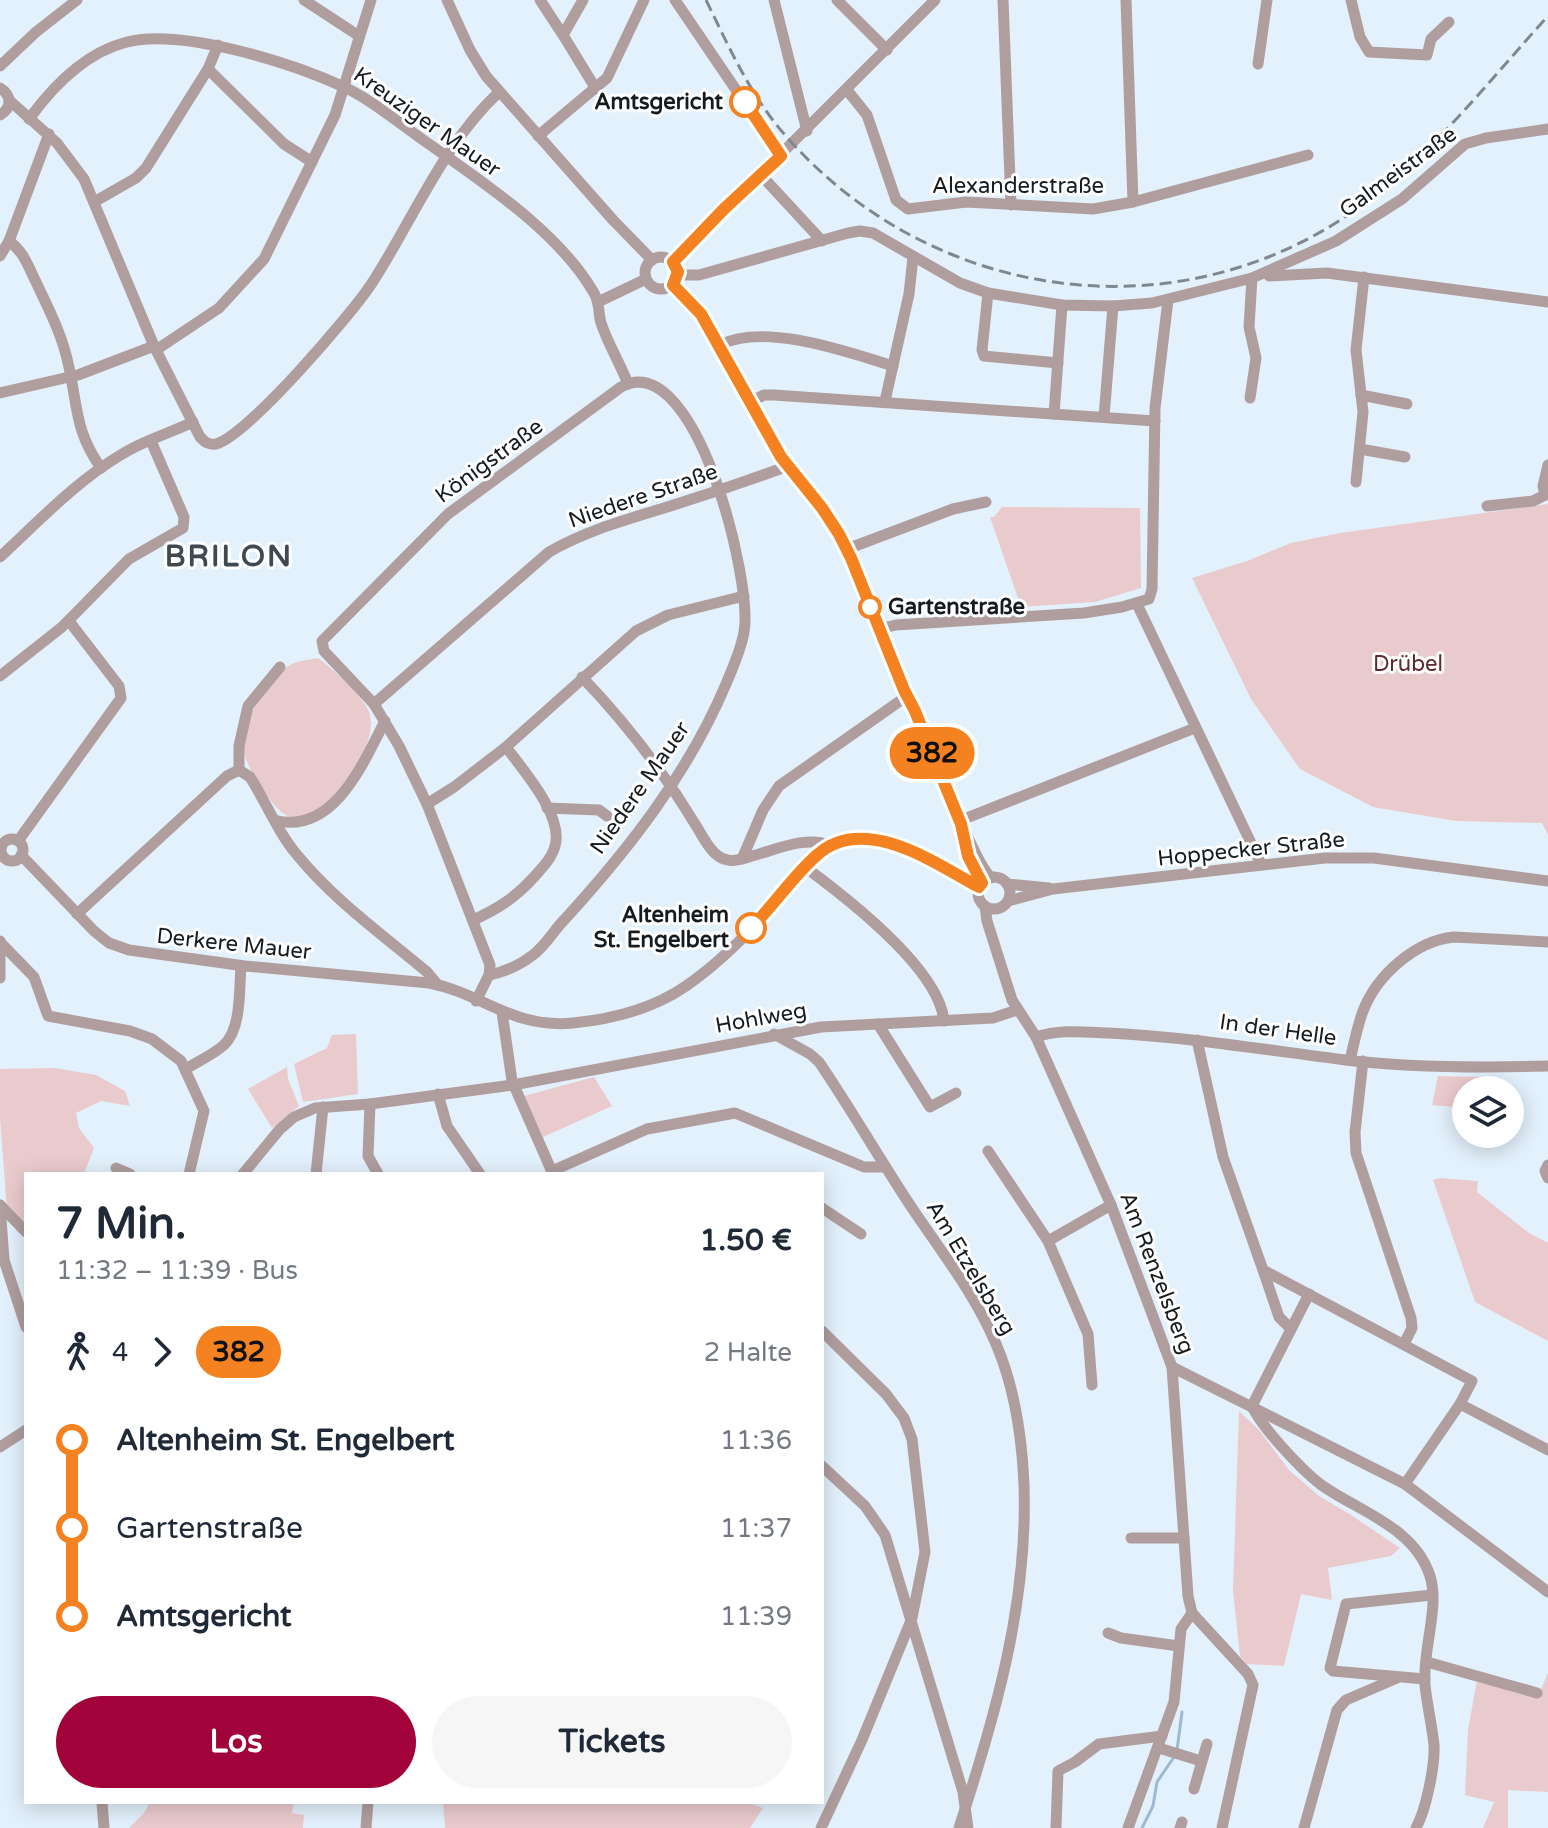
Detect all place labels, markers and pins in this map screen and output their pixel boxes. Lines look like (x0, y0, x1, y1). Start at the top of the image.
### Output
marker: Amtsgericht (730, 87, 760, 117)
place label: Amtsgericht (594, 89, 724, 115)
place label: Gartenstraße (888, 594, 1025, 620)
marker: Gartenstraße (859, 596, 881, 618)
place label: Altenheim St. Engelbert (594, 902, 730, 953)
marker: Altenheim St. Engelbert (736, 913, 766, 943)

